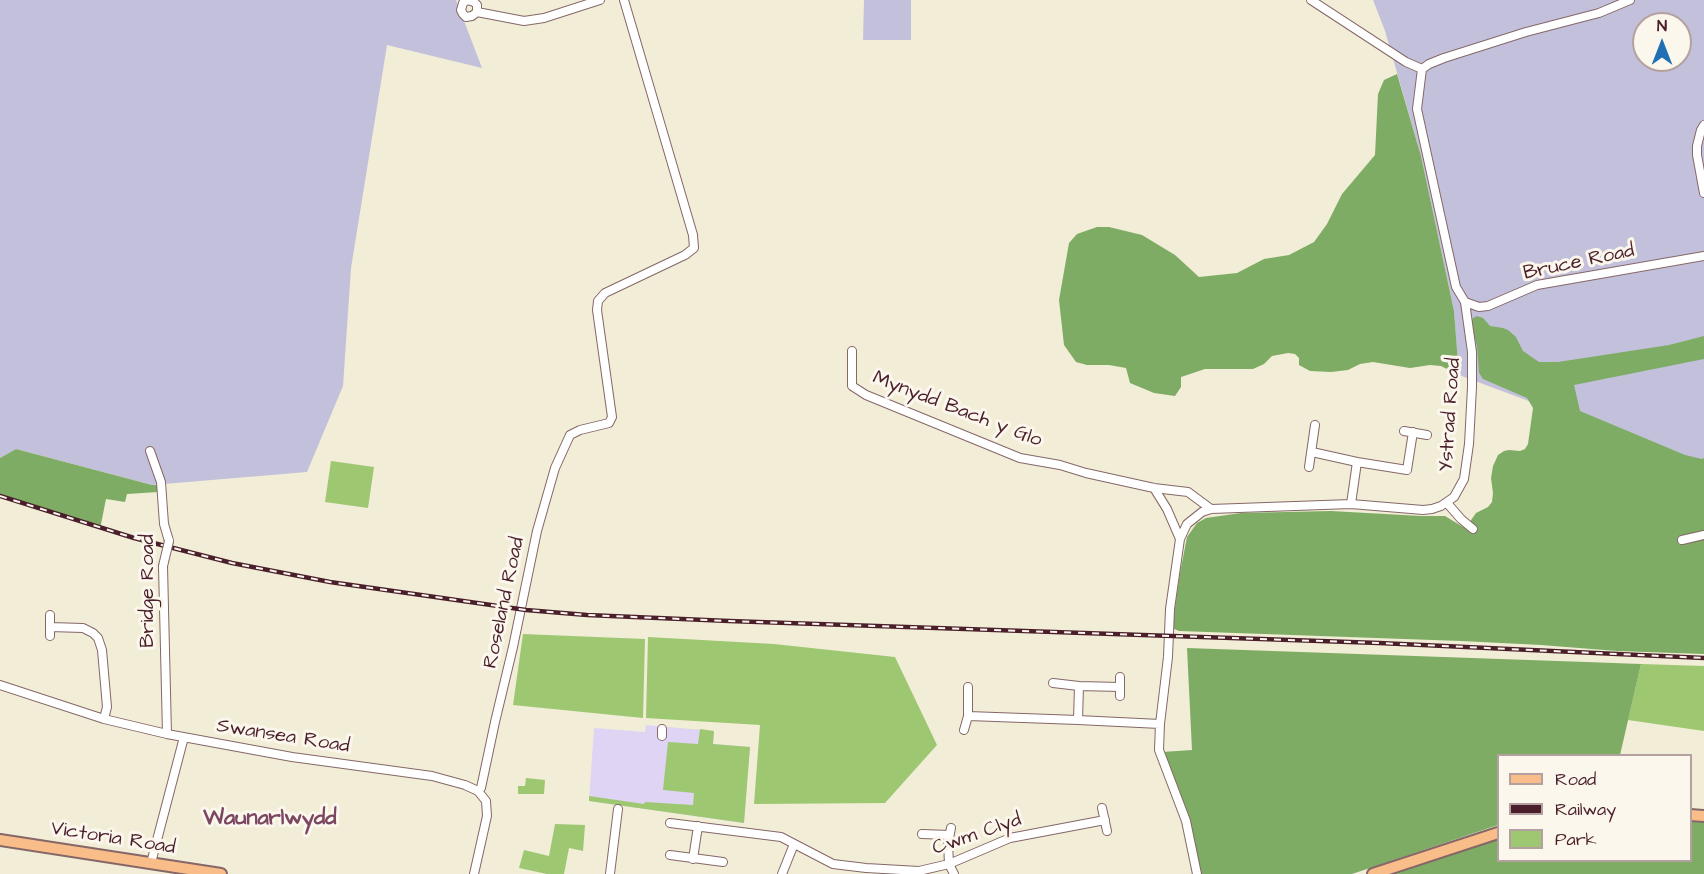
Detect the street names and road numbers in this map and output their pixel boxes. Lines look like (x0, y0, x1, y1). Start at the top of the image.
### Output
street label: Bruce Road (1521, 240, 1637, 286)
street label: Ystrad Road (1435, 357, 1467, 473)
street label: Mynydd Bach y Glo (869, 367, 1045, 453)
street label: Bridge Road (137, 534, 161, 648)
street label: Roseland Road (479, 535, 531, 671)
street label: Swansea Road (215, 715, 351, 759)
street label: Cwm Clyd (929, 809, 1025, 861)
street label: Victoria Road (49, 817, 177, 861)

